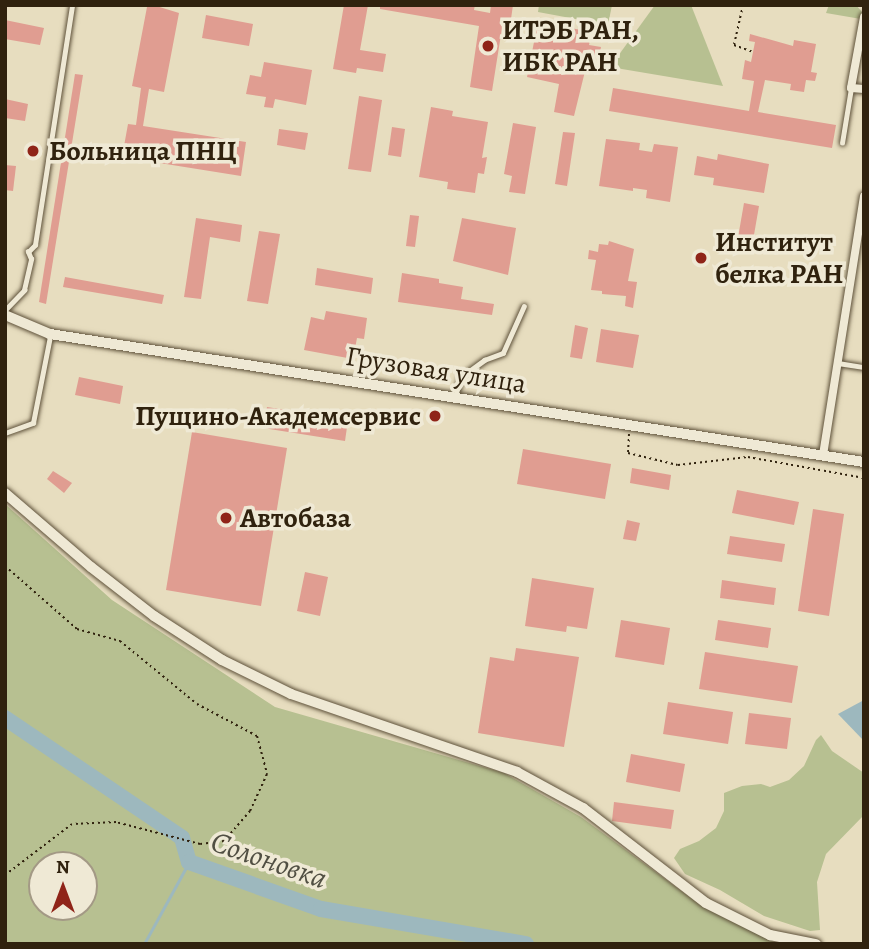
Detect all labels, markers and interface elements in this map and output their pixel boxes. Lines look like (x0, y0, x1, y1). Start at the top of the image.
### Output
place label: ИТЭБ РАН, ИБК РАН (502, 13, 639, 79)
marker: ИТЭБ РАН, ИБК РАН (480, 38, 496, 54)
place label: Больница ПНЦ (49, 134, 237, 168)
marker: Больница ПНЦ (23, 141, 43, 161)
place label: Институт белка РАН (715, 225, 843, 291)
marker: Институт белка РАН (693, 250, 709, 266)
street label: Грузовая улица (343, 339, 529, 401)
place label: Пущино-Академсервис (135, 399, 421, 433)
marker: Пущино-Академсервис (427, 408, 443, 424)
place label: Автобаза (240, 501, 351, 535)
marker: Автобаза (218, 510, 234, 526)
water label: Солоновка (206, 823, 332, 897)
north arrow (28, 851, 98, 921)
text: N (56, 854, 70, 880)

